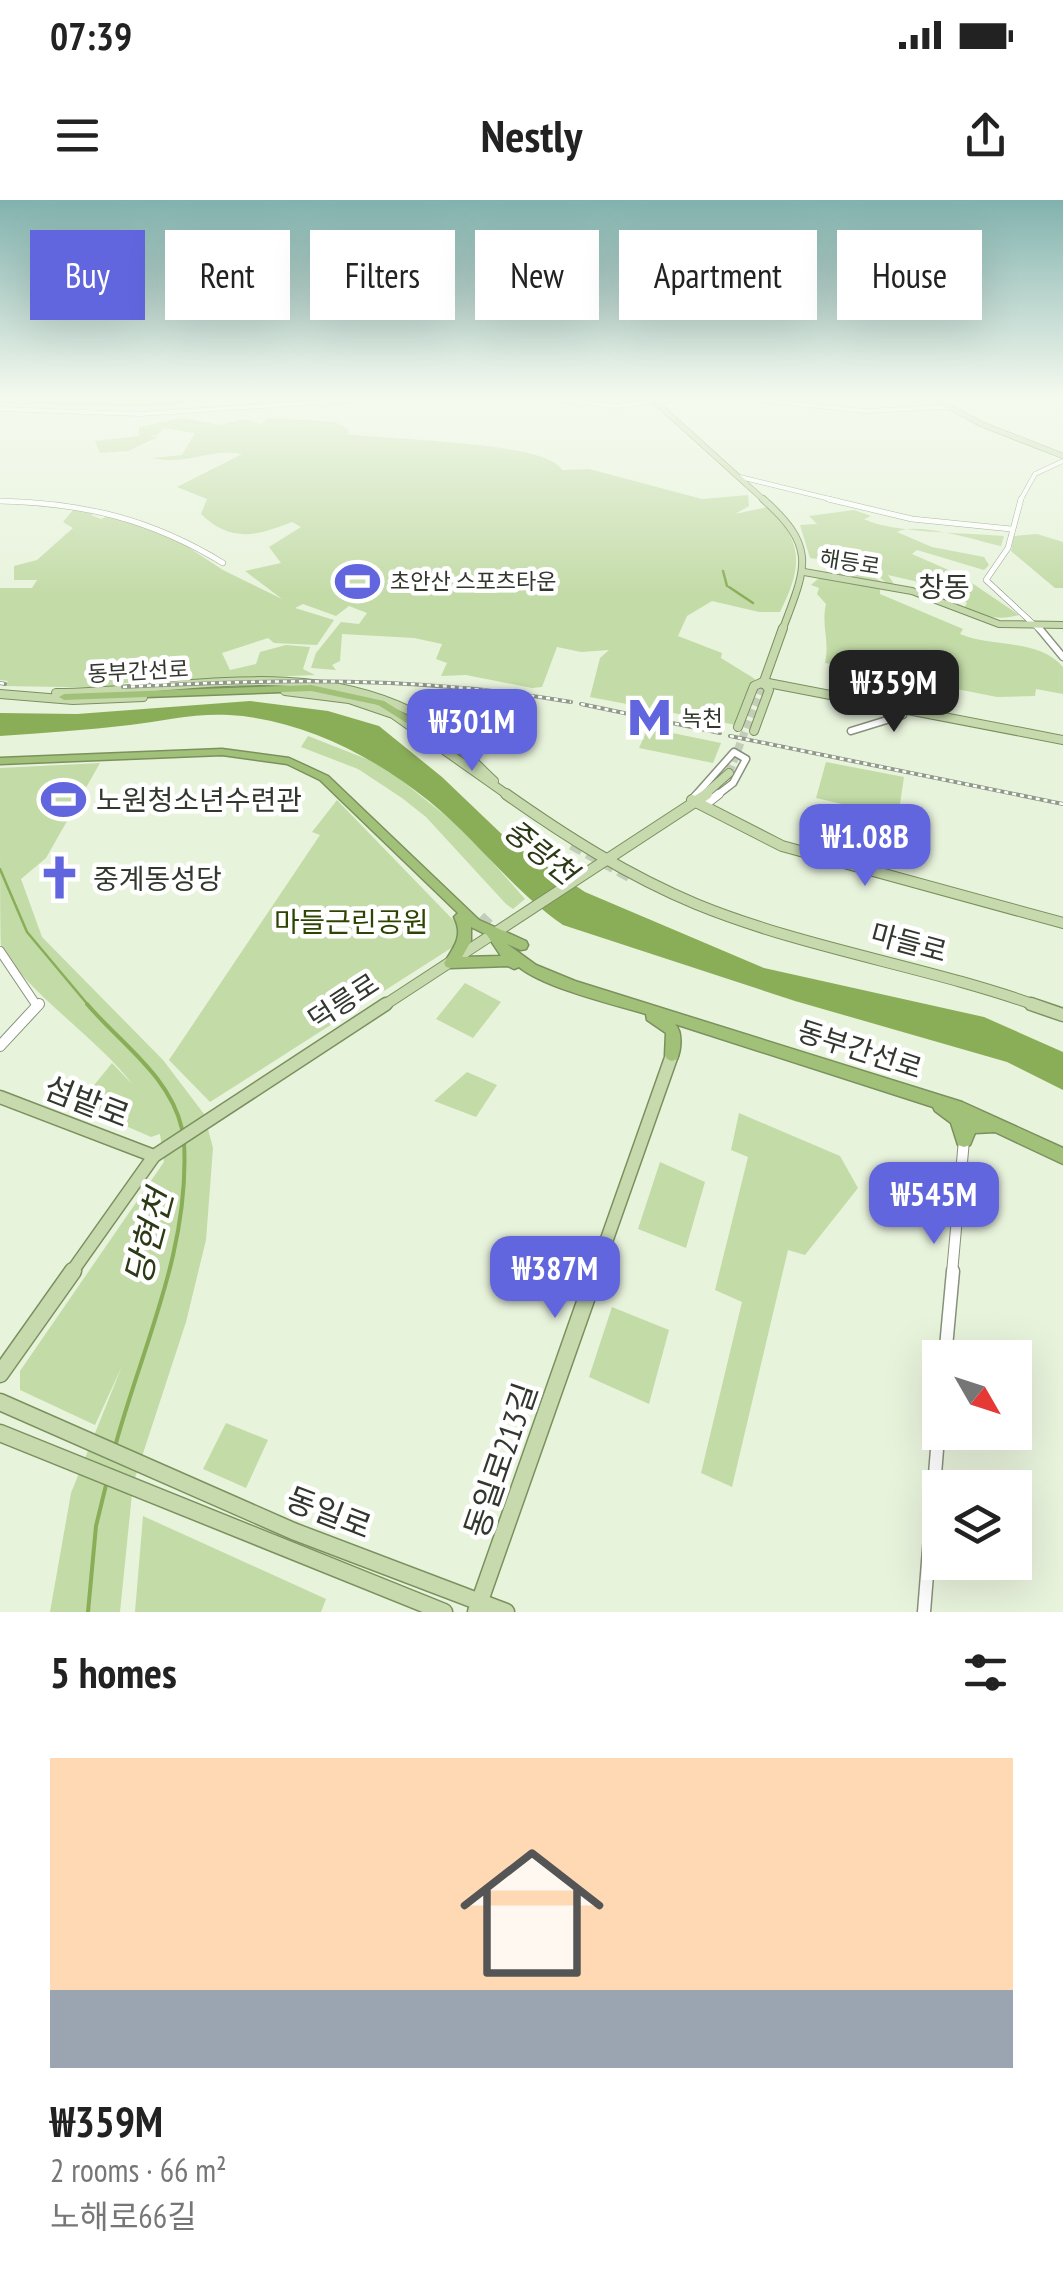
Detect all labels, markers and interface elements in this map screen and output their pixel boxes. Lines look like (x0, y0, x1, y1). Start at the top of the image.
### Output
text: 07:39 (50, 11, 132, 60)
text: Nestly (481, 106, 582, 164)
icon: menu (50, 108, 105, 163)
icon: share (958, 108, 1013, 163)
chip: Buy (30, 230, 145, 320)
chip: Rent (165, 230, 290, 320)
chip: Filters (310, 230, 455, 320)
chip: New (475, 230, 599, 320)
chip: Apartment (619, 230, 817, 320)
chip: House (837, 230, 982, 320)
street label: 해등로 (818, 543, 882, 581)
sports icon: 초안산 스포츠타운 (333, 557, 381, 605)
place label: 초안산 스포츠타운 (390, 567, 557, 595)
district label: 창동 (918, 568, 970, 605)
pin: ₩359M (824, 650, 964, 735)
street label: 동부간선로 (87, 654, 189, 688)
text: ₩359M (851, 661, 937, 703)
pin: ₩301M (402, 689, 542, 774)
metro station icon: 녹천 (625, 694, 673, 742)
text: ₩301M (429, 700, 515, 742)
place label: 녹천 (682, 704, 722, 732)
sports icon: 노원청소년수련관 (39, 775, 87, 823)
place label: 노원청소년수련관 (96, 781, 302, 818)
pin: ₩1.08B (784, 804, 946, 889)
water label: 중랑천 (497, 810, 588, 894)
text: ₩1.08B (821, 815, 909, 857)
church icon: 중계동성당 (36, 854, 84, 902)
place label: 중계동성당 (93, 860, 222, 897)
park label: 마들근린공원 (274, 903, 428, 940)
street label: 마들로 (867, 914, 951, 970)
street label: 덕릉로 (301, 964, 385, 1038)
street label: 동부간선로 (793, 1012, 927, 1086)
street label: 섬밭로 (38, 1066, 136, 1136)
pin: ₩545M (864, 1162, 1004, 1247)
text: ₩545M (891, 1173, 977, 1215)
water label: 당현천 (113, 1181, 184, 1290)
pin: ₩387M (485, 1236, 625, 1321)
text: ₩387M (512, 1247, 598, 1289)
north arrow (922, 1340, 1032, 1450)
map controls (922, 1340, 1032, 1580)
street label: 동일로213길 (454, 1377, 546, 1543)
button: layers (922, 1470, 1032, 1580)
street label: 동일로 (280, 1477, 378, 1547)
text: 5 homes (50, 1645, 177, 1700)
icon: filters (958, 1645, 1013, 1700)
icon: home (442, 1823, 622, 2003)
text: ₩359M (50, 2094, 163, 2149)
text: 2 rooms · 66 m² (50, 2149, 227, 2191)
text: 노해로66길 (50, 2195, 197, 2237)

